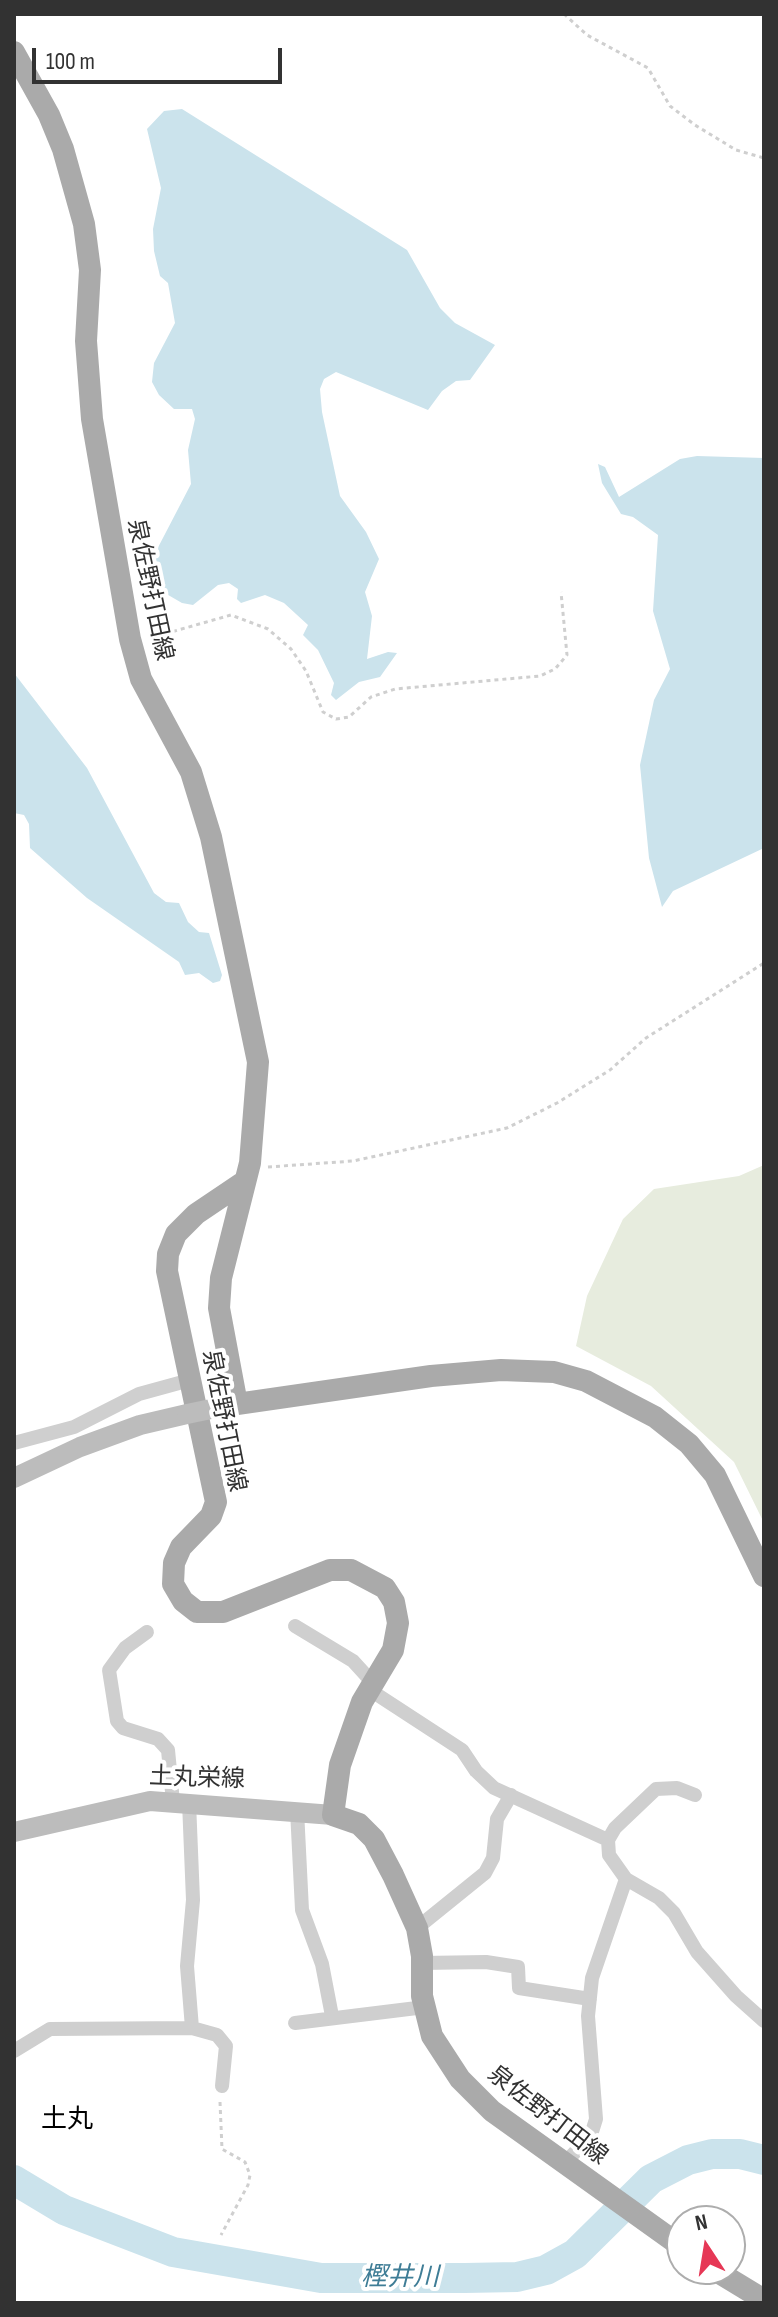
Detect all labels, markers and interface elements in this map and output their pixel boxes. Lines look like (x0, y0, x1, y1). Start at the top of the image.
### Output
scale bar (36, 32, 286, 82)
text: 100 m (46, 47, 95, 76)
street label: 泉佐野打田線 (120, 517, 178, 663)
street label: 泉佐野打田線 (195, 1348, 251, 1494)
street label: 土丸栄線 (149, 1763, 245, 1795)
street label: 泉佐野打田線 (481, 2060, 613, 2172)
district label: 土丸 (41, 2104, 93, 2136)
north arrow (666, 2205, 746, 2285)
text: N (693, 2209, 710, 2237)
water label: 樫井川 (361, 2262, 439, 2294)

